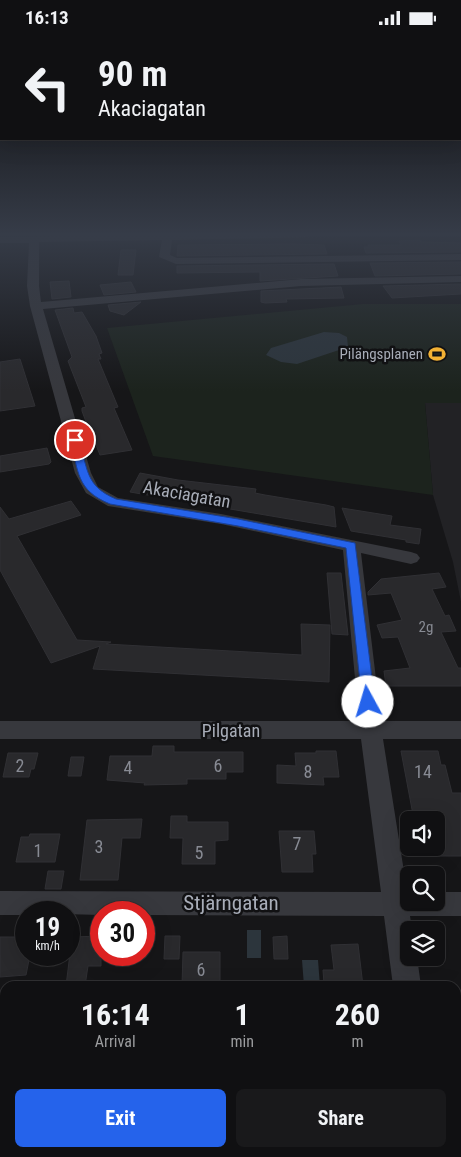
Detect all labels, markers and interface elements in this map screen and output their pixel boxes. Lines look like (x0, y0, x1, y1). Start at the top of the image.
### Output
text: 16:13 (25, 6, 69, 29)
text: 90 m (98, 54, 167, 95)
icon: left (15, 55, 80, 120)
text: Akaciagatan (98, 96, 206, 121)
sports icon: Pilängsplanen (427, 344, 447, 364)
place label: Pilängsplanen (340, 345, 423, 363)
pin (54, 419, 96, 461)
icon: arrive (61, 426, 89, 454)
street label: Akaciagatan (142, 476, 232, 512)
house number: 2g (419, 618, 433, 636)
position arrow (341, 675, 393, 727)
street label: Pilgatan (202, 720, 260, 741)
house number: 2 (16, 755, 25, 776)
house number: 6 (214, 755, 222, 776)
house number: 4 (124, 757, 133, 778)
house number: 8 (304, 761, 312, 782)
house number: 14 (414, 761, 432, 782)
map controls (400, 811, 445, 966)
button: sound (400, 811, 445, 856)
house number: 7 (293, 833, 302, 854)
house number: 3 (95, 836, 103, 857)
house number: 1 (34, 840, 42, 861)
house number: 5 (195, 842, 204, 863)
button: search (400, 866, 445, 911)
street label: Stjärngatan (183, 891, 279, 915)
speed limit sign: 30 (90, 901, 155, 966)
text: 19 (35, 913, 60, 942)
button: layers (400, 921, 445, 966)
text: km/h (35, 939, 60, 953)
house number: 6 (197, 959, 205, 980)
text: 16:14 (81, 997, 150, 1032)
text: 1 (235, 997, 250, 1032)
text: 260 (335, 997, 380, 1032)
text: Arrival (95, 1032, 136, 1051)
text: min (230, 1032, 254, 1051)
text: m (351, 1032, 363, 1051)
button: Exit (15, 1089, 226, 1147)
button: Share (236, 1089, 446, 1147)

